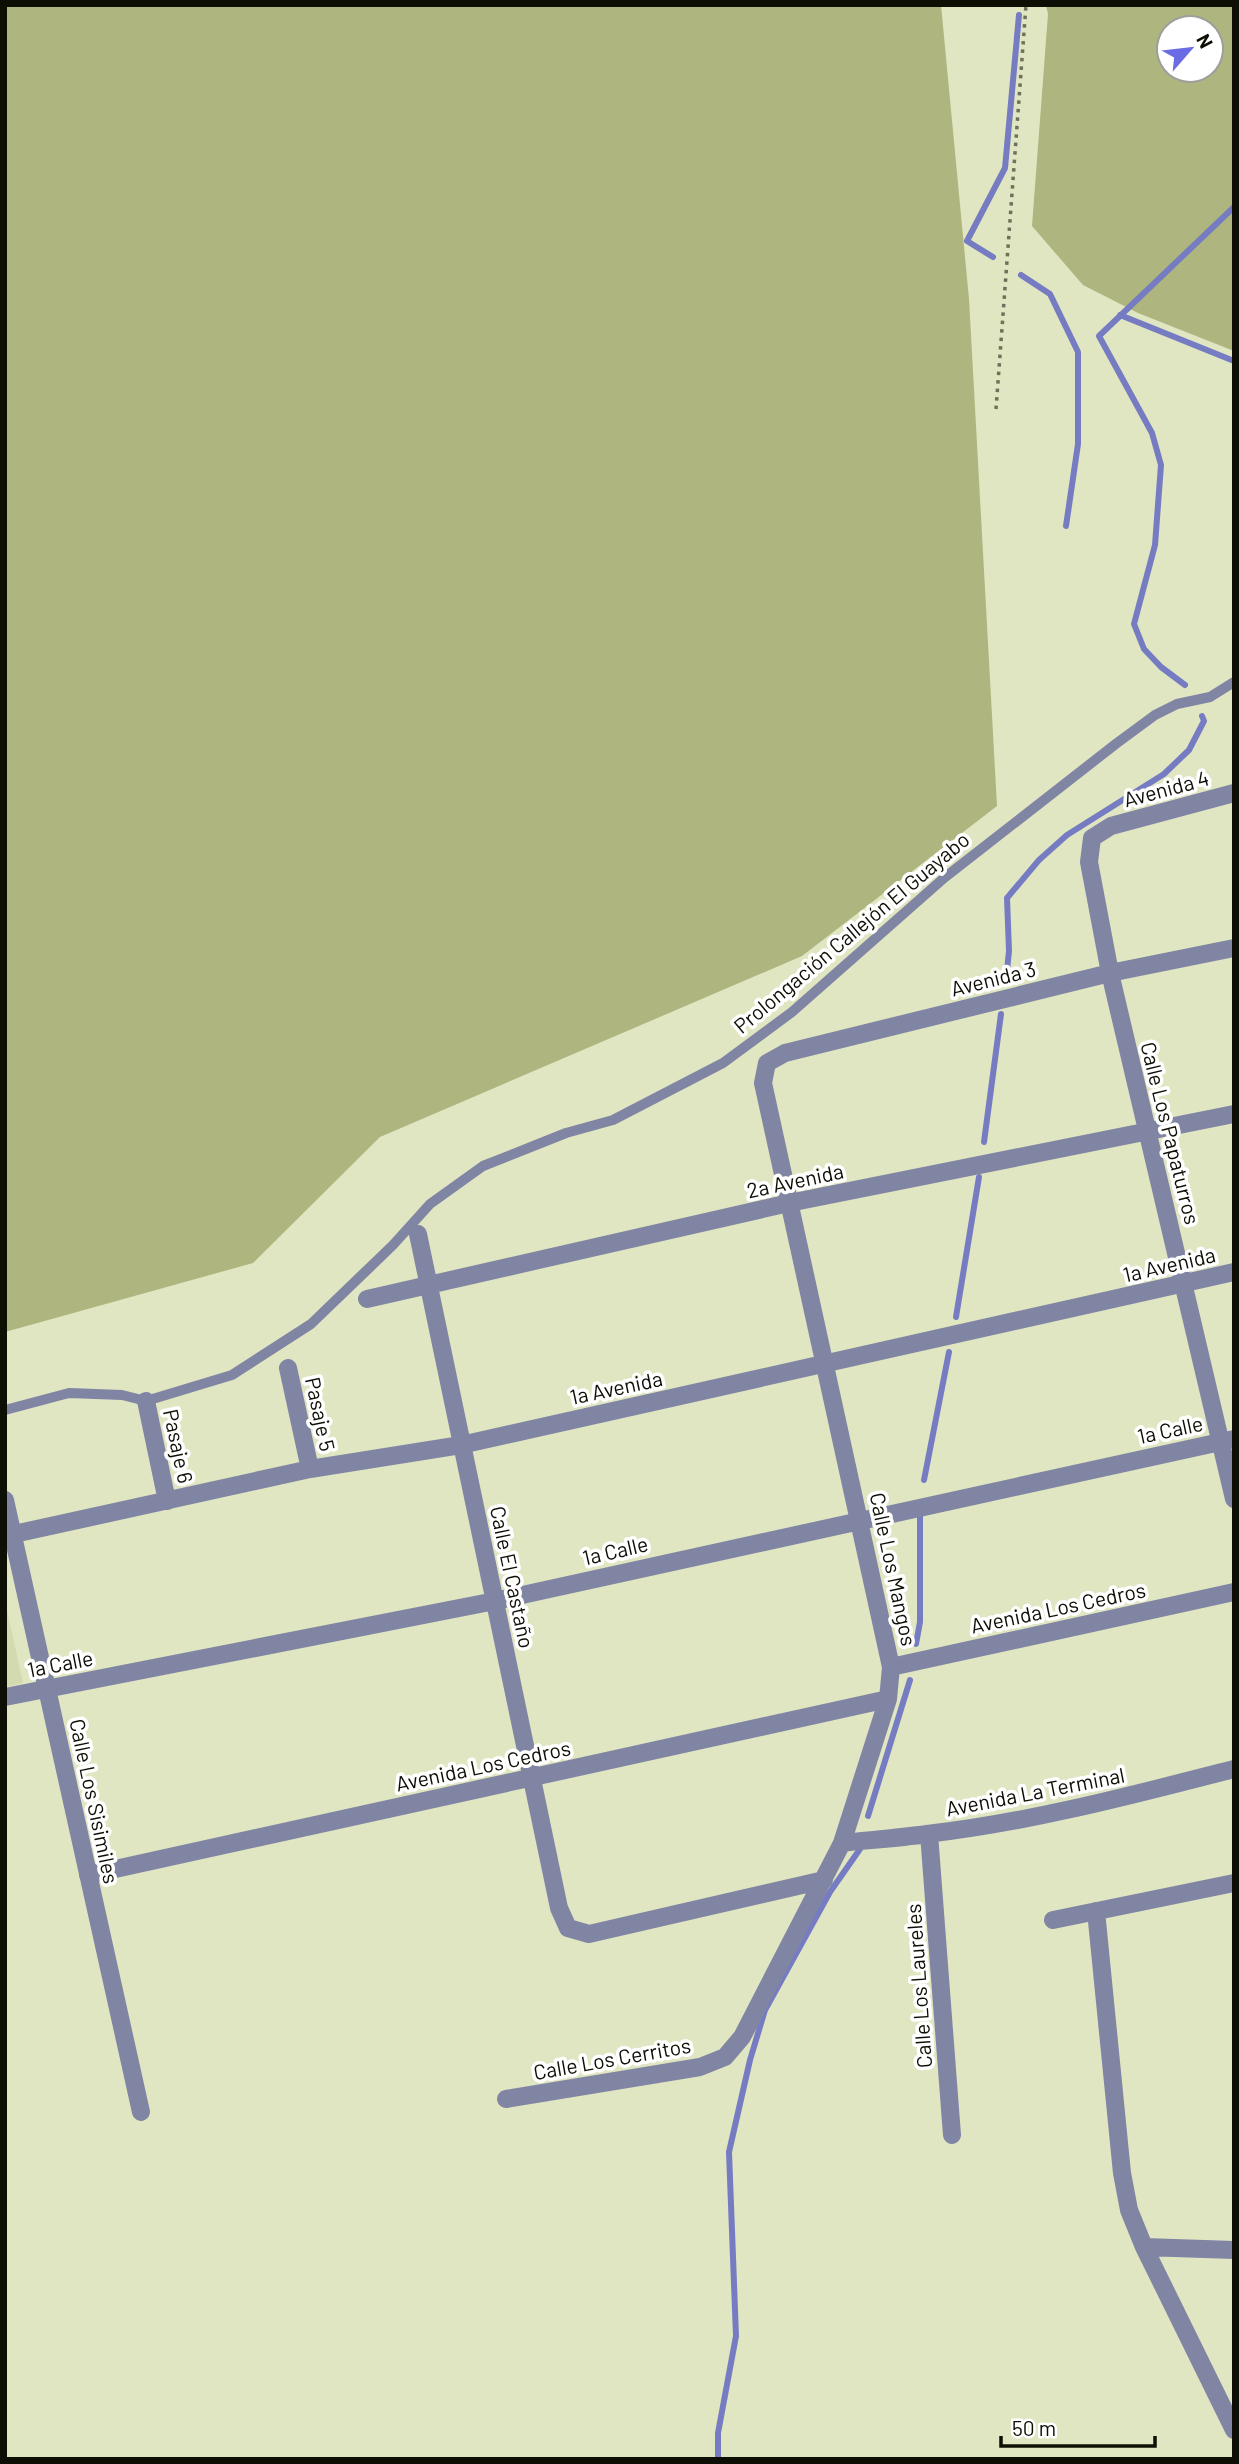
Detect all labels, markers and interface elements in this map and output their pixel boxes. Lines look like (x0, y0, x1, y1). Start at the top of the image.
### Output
north arrow (1155, 14, 1225, 84)
text: N (1192, 30, 1219, 52)
street label: Avenida 4 (1120, 765, 1212, 811)
street label: Prolongación Callejón El Guayabo (728, 826, 974, 1038)
street label: Avenida 3 (948, 955, 1038, 1001)
street label: Calle Los Papaturros (1136, 1039, 1206, 1227)
street label: 2a Avenida (744, 1158, 846, 1202)
street label: 1a Avenida (1120, 1241, 1218, 1287)
street label: 1a Avenida (567, 1365, 665, 1409)
street label: Pasaje 5 (301, 1375, 341, 1453)
street label: Pasaje 6 (159, 1407, 199, 1485)
street label: 1a Calle (1135, 1410, 1205, 1448)
street label: Calle Los Mangos (866, 1490, 922, 1648)
street label: Calle El Castaño (486, 1504, 540, 1650)
street label: 1a Calle (580, 1530, 650, 1570)
street label: Avenida Los Cedros (968, 1576, 1148, 1638)
street label: 1a Calle (25, 1644, 95, 1682)
street label: Calle Los Sisimiles (65, 1716, 125, 1886)
street label: Avenida Los Cedros (393, 1734, 573, 1796)
street label: Avenida La Terminal (943, 1761, 1127, 1821)
street label: Calle Los Laureles (900, 1903, 936, 2069)
street label: Calle Los Cerritos (531, 2032, 693, 2084)
scale bar (1001, 2404, 1155, 2448)
text: 50 m (1012, 2415, 1056, 2440)

